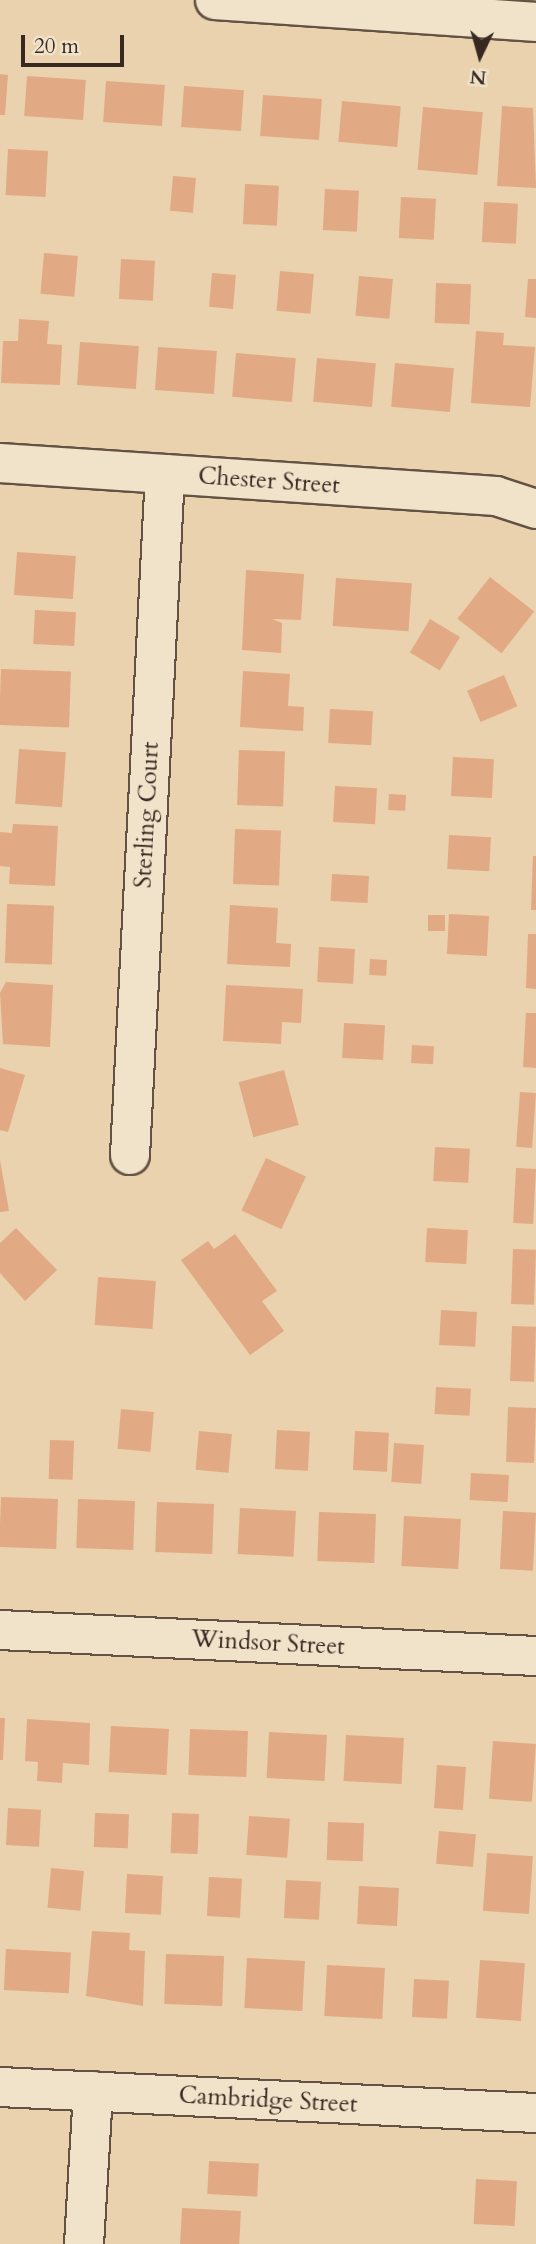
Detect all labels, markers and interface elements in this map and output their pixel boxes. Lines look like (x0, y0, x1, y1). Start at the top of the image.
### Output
scale bar (24, 21, 128, 65)
north arrow (445, 21, 515, 91)
text: 20 m (34, 32, 79, 61)
text: N (469, 63, 488, 91)
street label: Chester Street (197, 462, 341, 500)
street label: Sterling Court (129, 741, 165, 889)
street label: Windsor Street (191, 1625, 345, 1661)
street label: Cambridge Street (178, 2081, 358, 2119)

